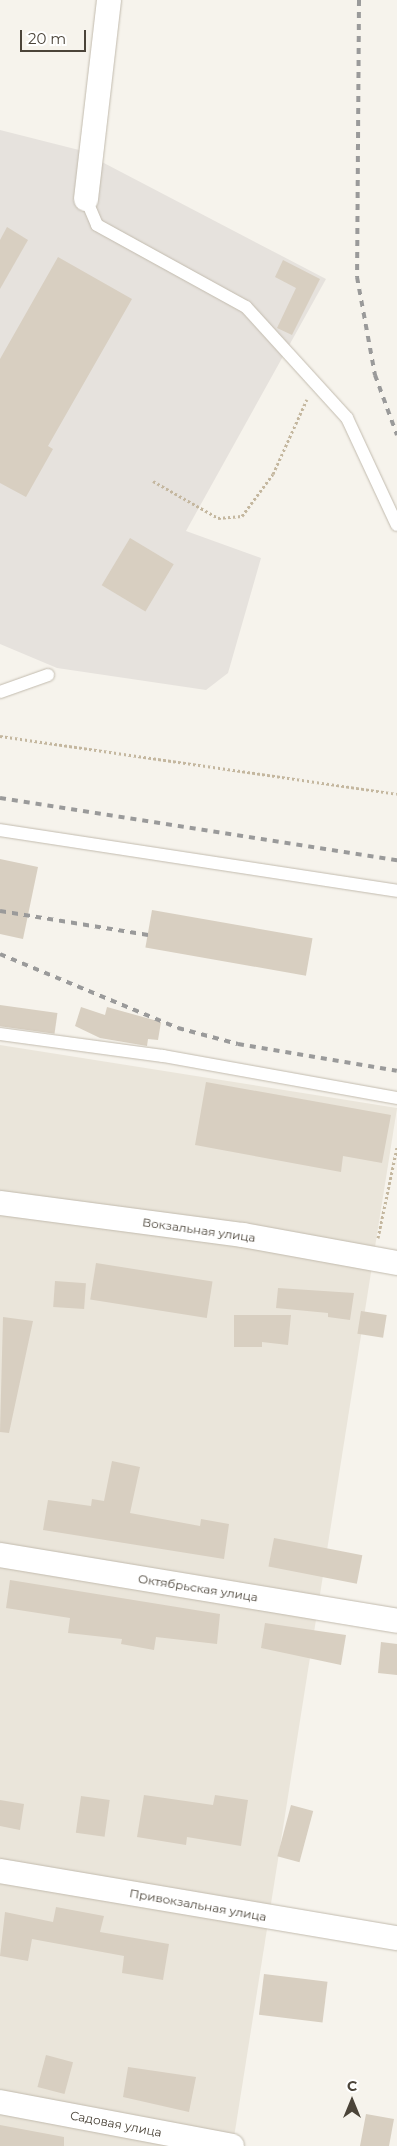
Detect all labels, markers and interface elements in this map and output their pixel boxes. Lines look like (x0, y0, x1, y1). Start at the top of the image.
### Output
scale bar (22, 20, 89, 52)
text: 20 m (28, 29, 66, 48)
street label: Вокзальная улица (141, 1215, 257, 1245)
street label: Октябрьская улица (137, 1571, 259, 1605)
street label: Привокзальная улица (128, 1886, 268, 1924)
north arrow (327, 2076, 377, 2126)
text: С (347, 2077, 357, 2095)
street label: Садовая улица (69, 2108, 163, 2140)

